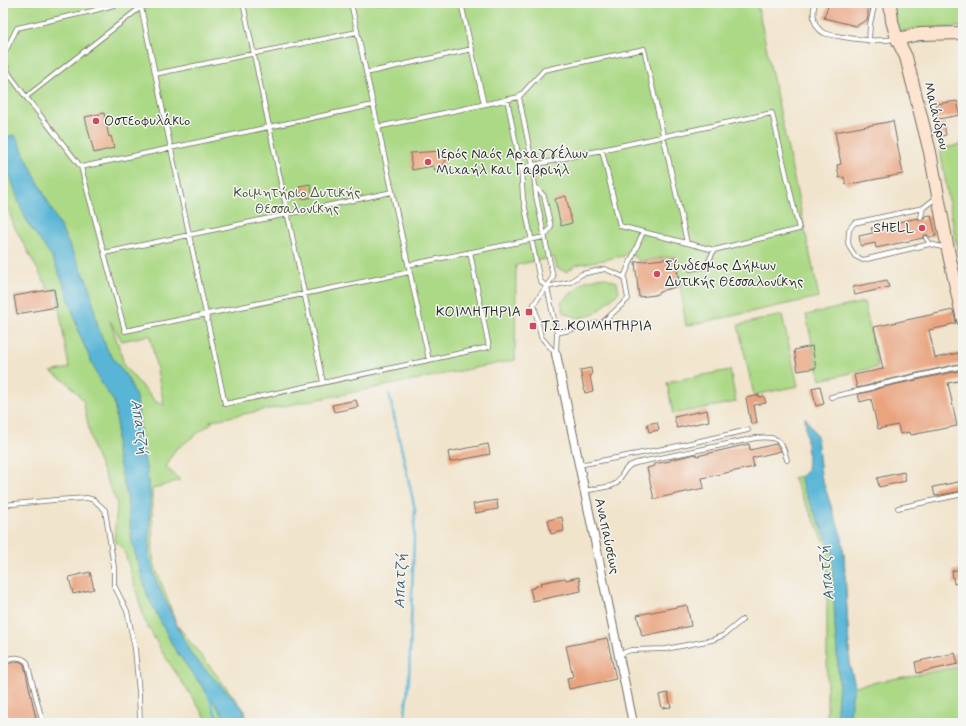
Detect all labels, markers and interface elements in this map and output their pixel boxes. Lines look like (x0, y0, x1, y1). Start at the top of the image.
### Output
street label: Μαιάνδρου (919, 80, 953, 152)
place label: Οστεοφυλάκιο (104, 112, 190, 130)
marker: Οστεοφυλάκιο (91, 116, 101, 126)
place label: Ιερός Ναός Αρχαγγέλων Μιχαήλ και Γαβριήλ (436, 144, 588, 179)
marker: Ιερός Ναός Αρχαγγέλων Μιχαήλ και Γαβριήλ (423, 157, 433, 167)
park label: Κοιμητήριο Δυτικής Θεσσαλονίκης (234, 184, 360, 218)
place label: SHELL (873, 219, 914, 237)
marker: SHELL (917, 223, 927, 233)
place label: Σύνδεσμος Δήμων Δυτικής Θεσσαλονίκης (665, 257, 803, 291)
marker: Σύνδεσμος Δήμων Δυτικής Θεσσαλονίκης (652, 269, 662, 279)
place label: ΚΟΙΜΗΤΗΡΙΑ (436, 303, 521, 321)
marker: ΚΟΙΜΗΤΗΡΙΑ (524, 307, 534, 317)
place label: Τ.Σ. ΚΟΙΜΗΤΗΡΙΑ (541, 317, 652, 335)
marker: Τ.Σ. ΚΟΙΜΗΤΗΡΙΑ (528, 321, 538, 331)
water label: Απατζή (125, 398, 153, 456)
street label: Αναπαύσεως (590, 496, 624, 576)
water label: Απατζή (814, 544, 840, 602)
water label: Απατζή (390, 553, 412, 609)

